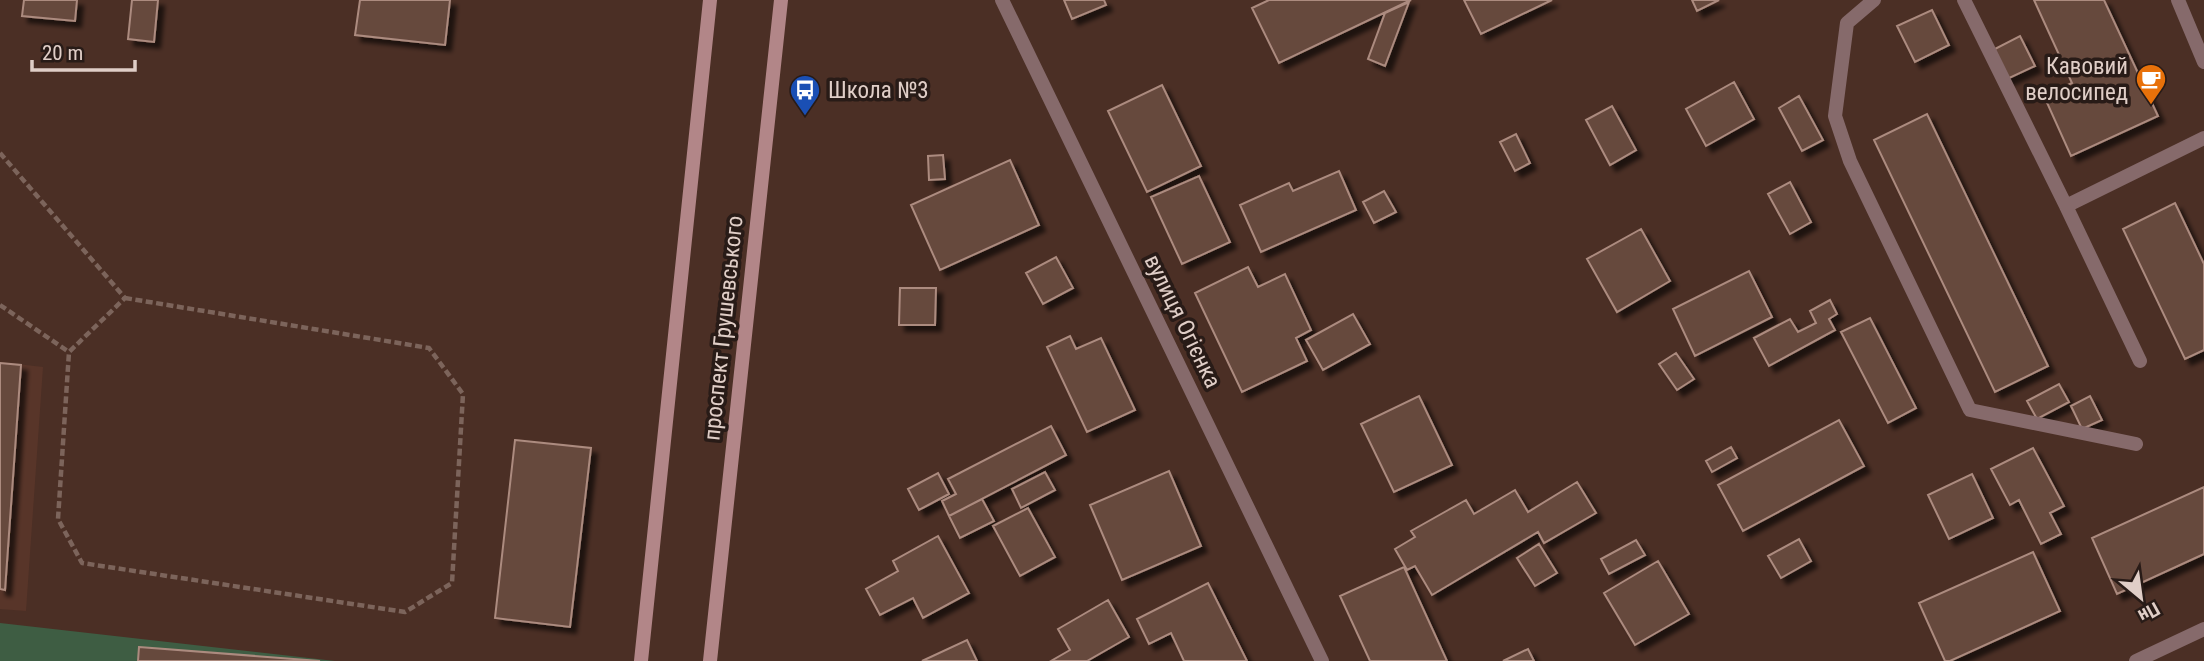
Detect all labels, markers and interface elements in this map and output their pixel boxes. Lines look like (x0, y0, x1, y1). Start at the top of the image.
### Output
scale bar (32, 28, 135, 72)
text: 20 m (42, 41, 83, 65)
place label: Кавовий велосипед (2025, 53, 2128, 106)
cafe icon: Кавовий велосипед (2134, 62, 2168, 106)
bus stop icon: Школа №3 (788, 73, 822, 117)
place label: Школа №3 (828, 77, 929, 104)
street label: проспект Грушевського (698, 214, 749, 442)
street label: вулиця Огієнка (1139, 250, 1226, 392)
north arrow (2106, 563, 2176, 633)
text: Пн (2134, 597, 2164, 628)

